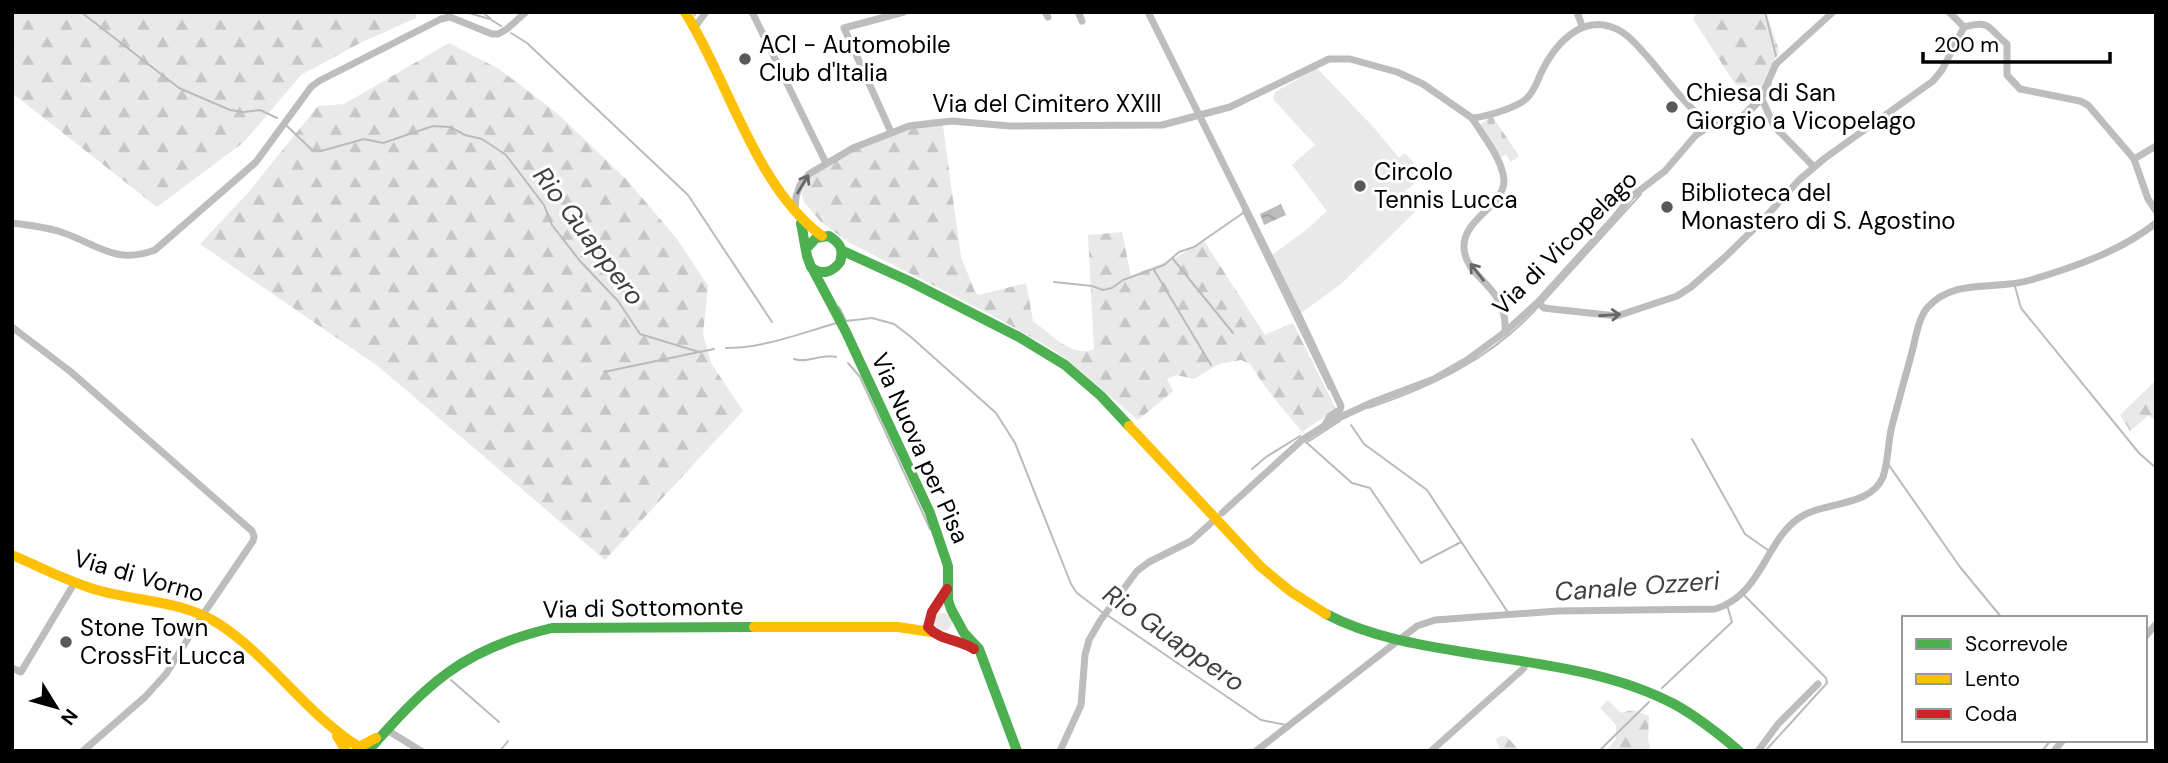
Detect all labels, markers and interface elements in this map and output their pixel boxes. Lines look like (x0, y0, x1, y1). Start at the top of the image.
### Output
scale bar (1923, 21, 2110, 65)
place label: ACI - Automobile Club d'Italia (759, 29, 951, 88)
text: 200 m (1934, 31, 1999, 59)
marker: ACI - Automobile Club d'Italia (737, 51, 753, 67)
place label: Chiesa di San Giorgio a Vicopelago (1686, 77, 1916, 136)
street label: Via del Cimitero XXIII (932, 88, 1162, 119)
marker: Chiesa di San Giorgio a Vicopelago (1664, 99, 1680, 115)
place label: Circolo Tennis Lucca (1374, 156, 1518, 215)
water label: Rio Guappero (526, 160, 652, 312)
street label: Via di Vicopelago (1486, 164, 1644, 322)
one-way arrow (796, 174, 810, 194)
place label: Biblioteca del Monastero di S. Agostino (1681, 177, 1956, 236)
marker: Circolo Tennis Lucca (1352, 178, 1368, 194)
marker: Biblioteca del Monastero di S. Agostino (1659, 199, 1675, 215)
one-way arrow (1470, 264, 1485, 282)
one-way arrow (1598, 308, 1621, 321)
street label: Via Nuova per Pisa (865, 348, 976, 548)
street label: Via di Vorno (70, 542, 208, 609)
water label: Canale Ozzeri (1553, 563, 1721, 609)
water label: Rio Guappero (1097, 577, 1251, 699)
street label: Via di Sottomonte (542, 590, 744, 625)
place label: Stone Town CrossFit Lucca (80, 612, 245, 671)
legend (1902, 616, 2147, 742)
text: Scorrevole (1965, 630, 2068, 658)
marker: Stone Town CrossFit Lucca (58, 634, 74, 650)
text: Lento (1965, 665, 2020, 693)
north arrow (21, 672, 91, 742)
text: Coda (1965, 700, 2017, 728)
text: N (55, 704, 83, 730)

